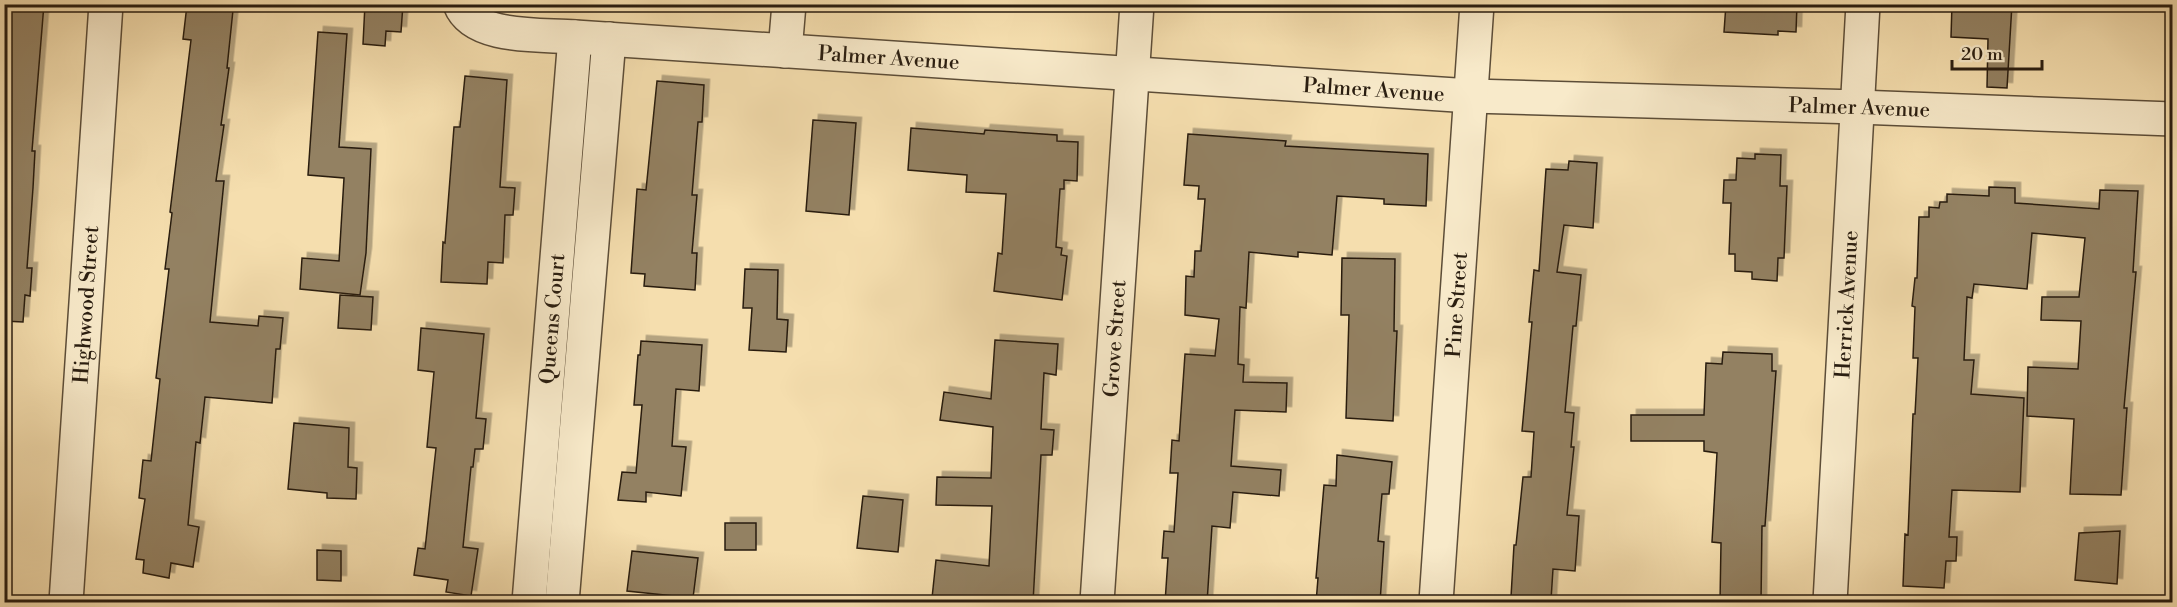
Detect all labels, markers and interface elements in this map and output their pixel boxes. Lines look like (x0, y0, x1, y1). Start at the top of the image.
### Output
scale bar (1952, 33, 2042, 71)
street label: Palmer Avenue (817, 41, 960, 76)
text: 20 m (1961, 43, 2003, 66)
street label: Palmer Avenue (1302, 73, 1445, 108)
street label: Palmer Avenue (1788, 93, 1931, 124)
street label: Highwood Street (69, 224, 105, 385)
street label: Herrick Avenue (1830, 230, 1864, 379)
street label: Pine Street (1441, 251, 1474, 358)
street label: Queens Court (535, 252, 571, 385)
street label: Grove Street (1099, 278, 1133, 398)

